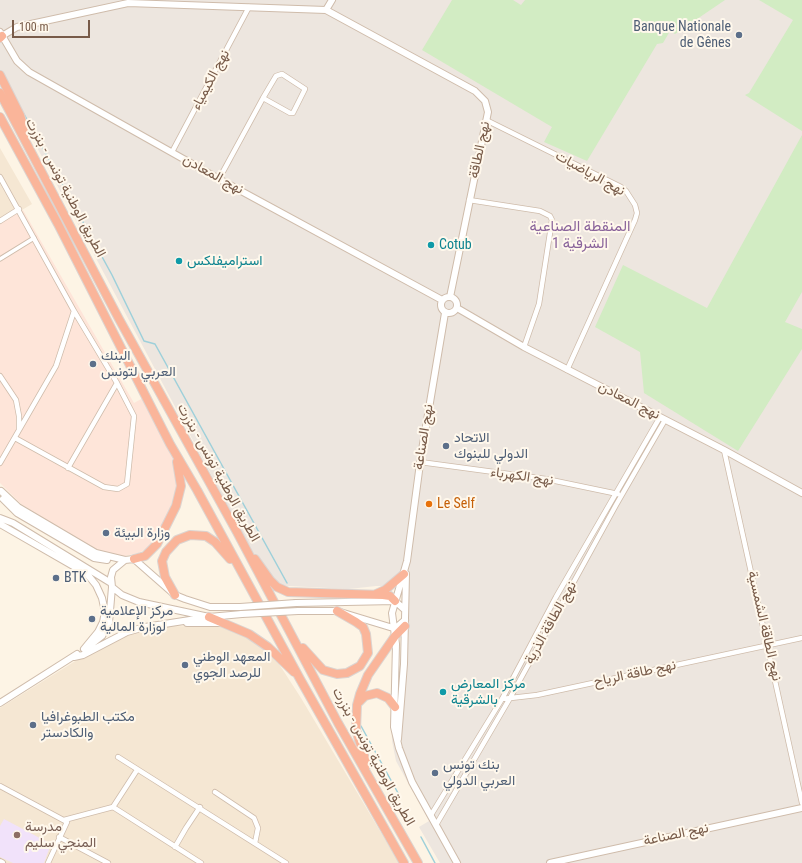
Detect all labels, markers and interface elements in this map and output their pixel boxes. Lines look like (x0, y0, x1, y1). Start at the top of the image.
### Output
scale bar (14, 12, 92, 38)
place label: Banque Nationale de Gênes (633, 19, 731, 52)
text: 100 m (19, 20, 49, 34)
marker: Banque Nationale de Gênes (734, 30, 744, 40)
street label: نهج الكيمياء (188, 47, 234, 113)
street label: الطريق الوطنية تونس - بنزرت (21, 116, 109, 260)
street label: نهج الطاقة (466, 120, 494, 180)
street label: نهج الرياضيات (552, 148, 628, 200)
street label: نهج المعادن (180, 151, 246, 199)
district label: المنقطة الصناعية الشرقية 1 (530, 218, 630, 253)
place label: Cotub (439, 237, 472, 253)
marker: Cotub (426, 240, 436, 250)
place label: استراميفلكس (187, 253, 262, 269)
marker: استراميفلكس (174, 256, 184, 266)
place label: البنك العربي لتونس (101, 348, 176, 380)
marker: البنك العربي لتونس (88, 359, 98, 369)
street label: نهج المعادن (595, 378, 663, 424)
street label: الطريق الوطنية تونس - بنزرت (173, 401, 263, 545)
street label: نهج الصناعة (411, 403, 437, 471)
place label: الاتحاد الدولي للبنوك (454, 430, 528, 462)
marker: الاتحاد الدولي للبنوك (441, 441, 451, 451)
street label: نهج الكهرباء (489, 464, 555, 490)
place label: Le Self (437, 496, 475, 512)
marker: Le Self (424, 499, 434, 509)
place label: وزارة البيئة (114, 525, 170, 541)
marker: وزارة البيئة (101, 528, 111, 538)
street label: نهج الطاقة الشمسية (743, 569, 785, 683)
place label: BTK (64, 570, 86, 586)
marker: BTK (51, 573, 61, 583)
street label: نهج الطاقة الذرية (521, 579, 581, 667)
place label: مركز الإعلامية لوزارة المالية (100, 603, 173, 636)
marker: مركز الإعلامية لوزارة المالية (87, 614, 97, 624)
place label: المعهد الوطني للرصد الجوي (193, 649, 270, 682)
street label: نهج طاقة الرياح (592, 657, 678, 691)
marker: المعهد الوطني للرصد الجوي (180, 660, 190, 670)
place label: مركز المعارض بالشرقية (451, 676, 526, 708)
street label: الطريق الوطنية تونس - بنزرت (328, 685, 418, 829)
marker: مركز المعارض بالشرقية (438, 687, 448, 697)
place label: مكتب الطبوغرافيا والكادستر (41, 709, 135, 742)
marker: مكتب الطبوغرافيا والكادستر (28, 720, 38, 730)
place label: بنك تونس العربي الدولي (443, 757, 515, 790)
marker: بنك تونس العربي الدولي (430, 768, 440, 778)
place label: مدرسة المنجي سليم (25, 819, 96, 852)
street label: نهج الصناعة (642, 820, 710, 850)
marker: مدرسة المنجي سليم (12, 830, 22, 840)

